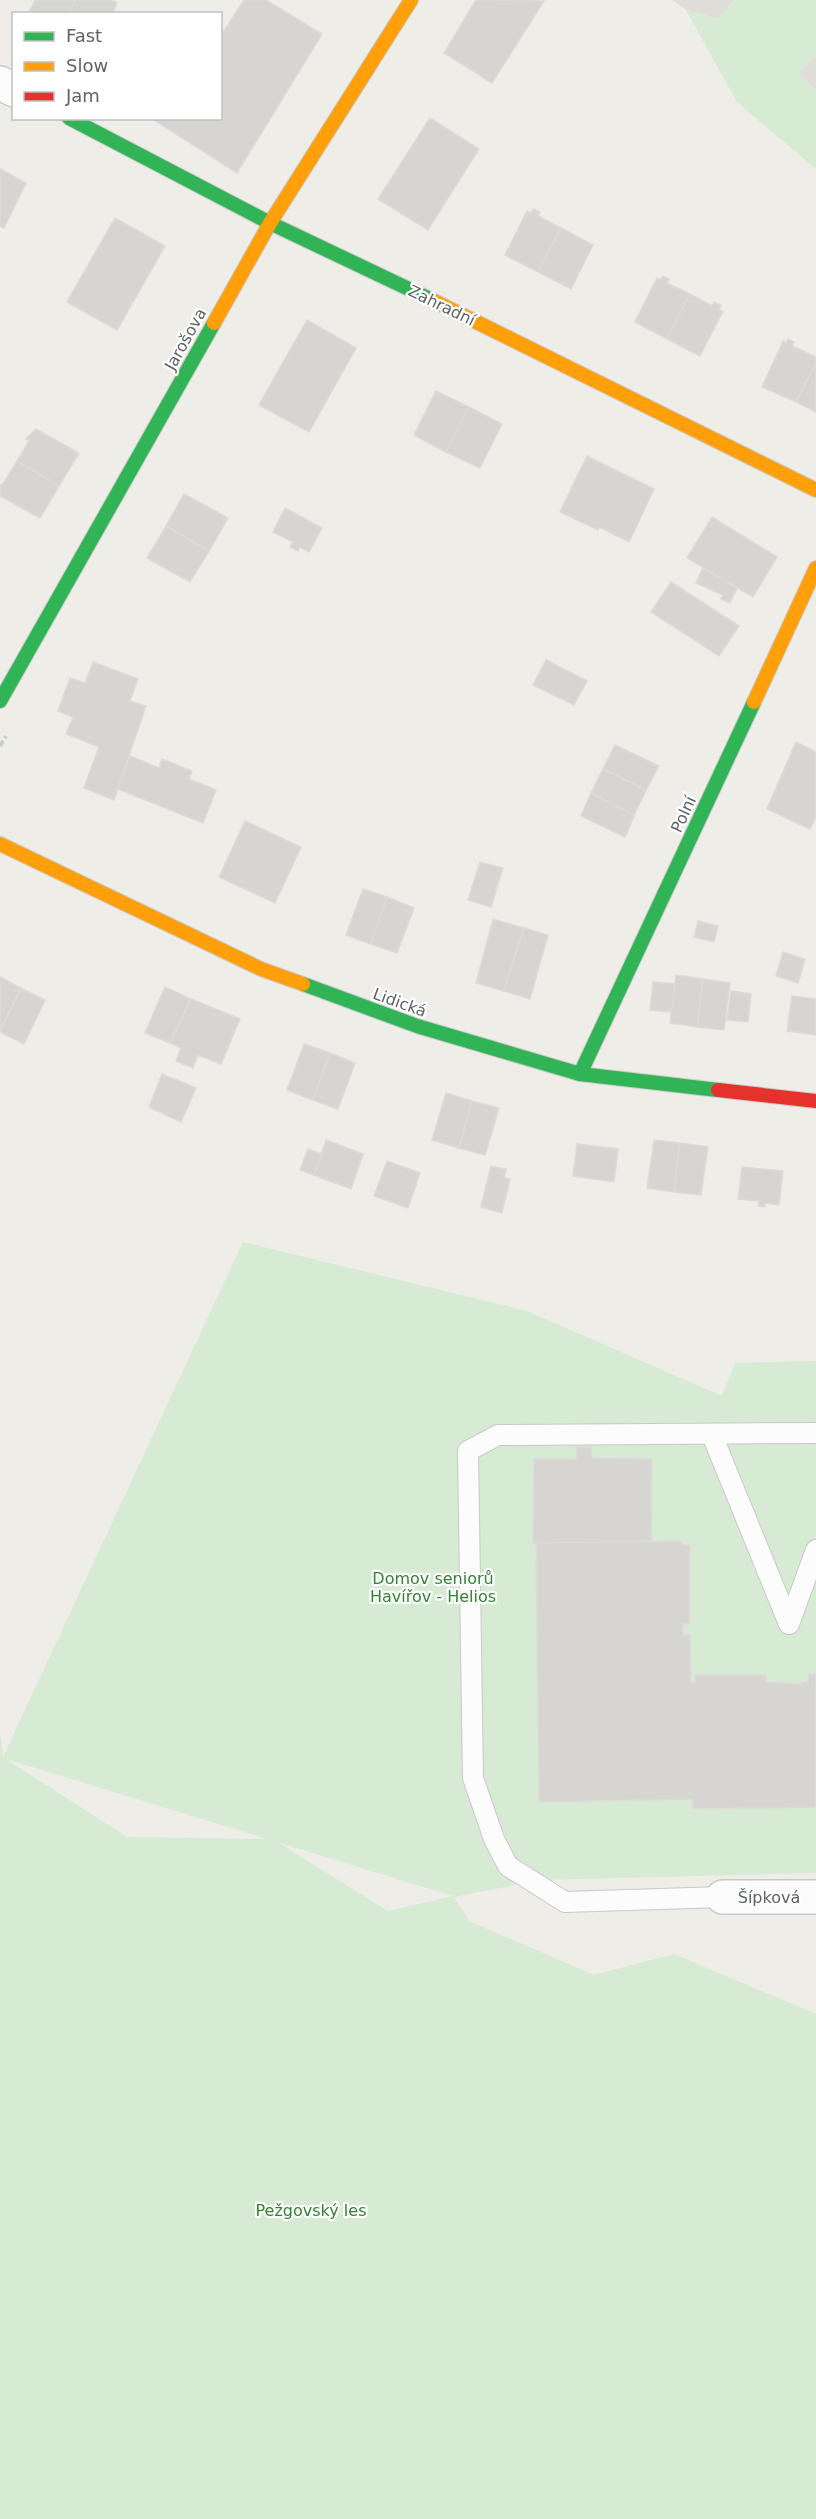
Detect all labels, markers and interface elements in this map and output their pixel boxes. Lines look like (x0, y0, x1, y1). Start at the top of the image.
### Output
legend (12, 12, 222, 120)
text: Fast (66, 25, 102, 46)
text: Slow (66, 55, 108, 76)
text: Jam (65, 85, 100, 106)
street label: Zahradní (405, 281, 479, 330)
street label: Jarošova (160, 305, 210, 374)
street label: Polní (667, 793, 700, 835)
street label: Lidická (370, 984, 429, 1021)
park label: Domov seniorů Havířov - Helios (370, 1569, 496, 1606)
street label: Šípková (738, 1888, 800, 1907)
park label: Pežgovský les (256, 2201, 366, 2220)

